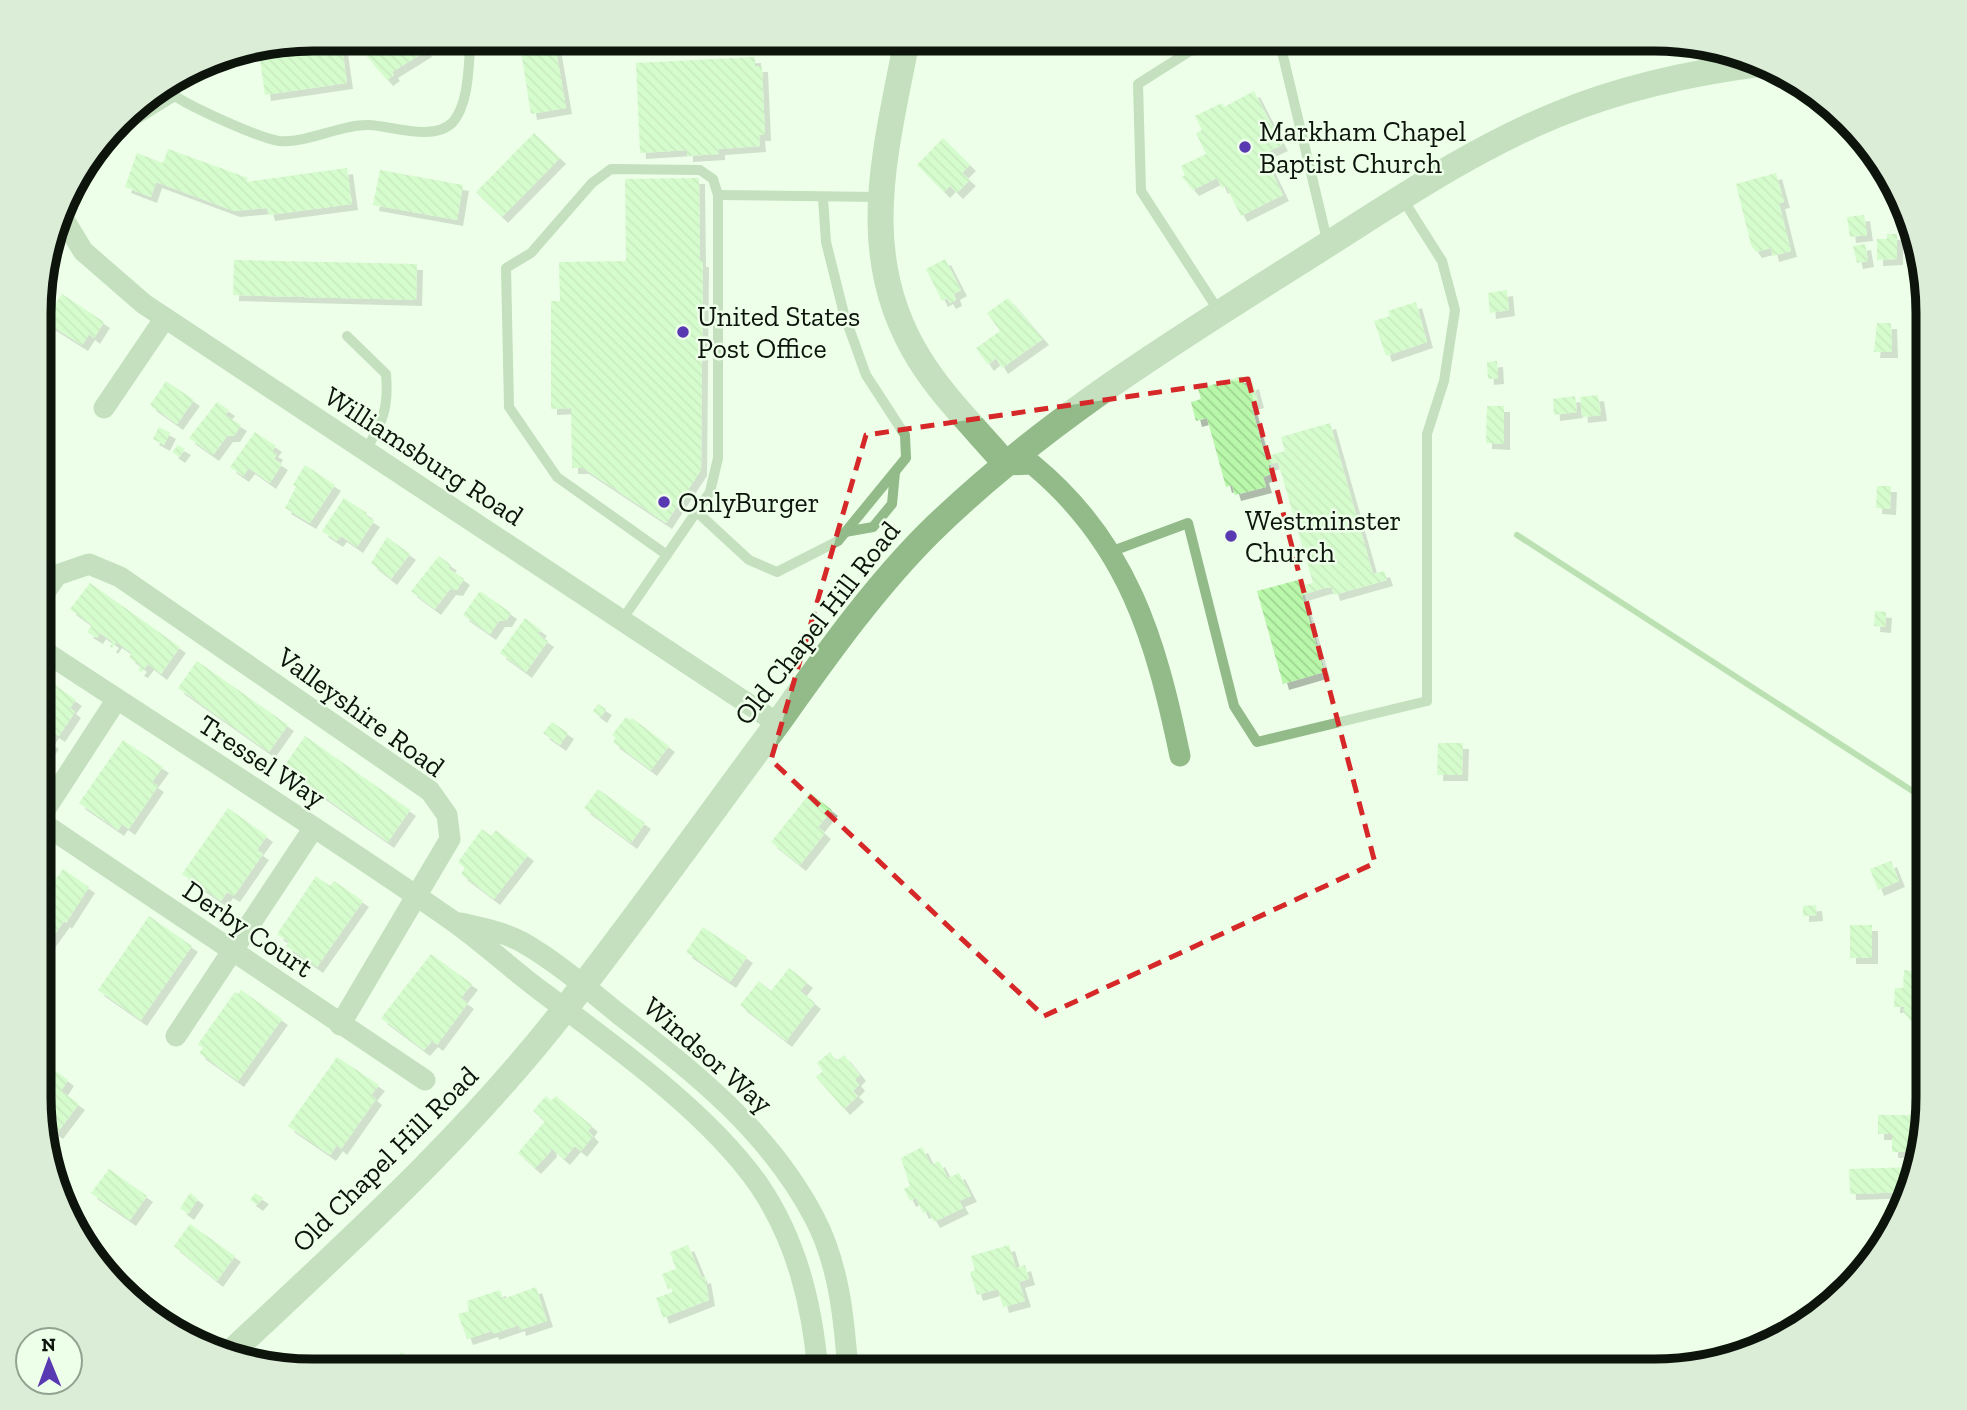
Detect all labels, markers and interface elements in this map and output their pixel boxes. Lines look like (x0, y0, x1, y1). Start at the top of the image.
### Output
place label: Markham Chapel Baptist Church (1259, 115, 1466, 180)
marker: Markham Chapel Baptist Church (1237, 139, 1253, 155)
place label: United States Post Office (697, 300, 860, 365)
marker: United States Post Office (675, 324, 691, 340)
street label: Williamsburg Road (318, 379, 530, 533)
place label: OnlyBurger (678, 486, 820, 519)
marker: OnlyBurger (656, 494, 672, 510)
place label: Westminster Church (1245, 504, 1401, 569)
street label: Old Chapel Hill Road (727, 515, 907, 731)
marker: Westminster Church (1223, 528, 1239, 544)
street label: Valleyshire Road (270, 640, 451, 784)
street label: Tressel Way (192, 708, 332, 815)
street label: Derby Court (177, 874, 320, 985)
street label: Windsor Way (637, 990, 780, 1121)
street label: Old Chapel Hill Road (285, 1059, 485, 1259)
north arrow (14, 1326, 84, 1396)
text: N (41, 1333, 56, 1356)

